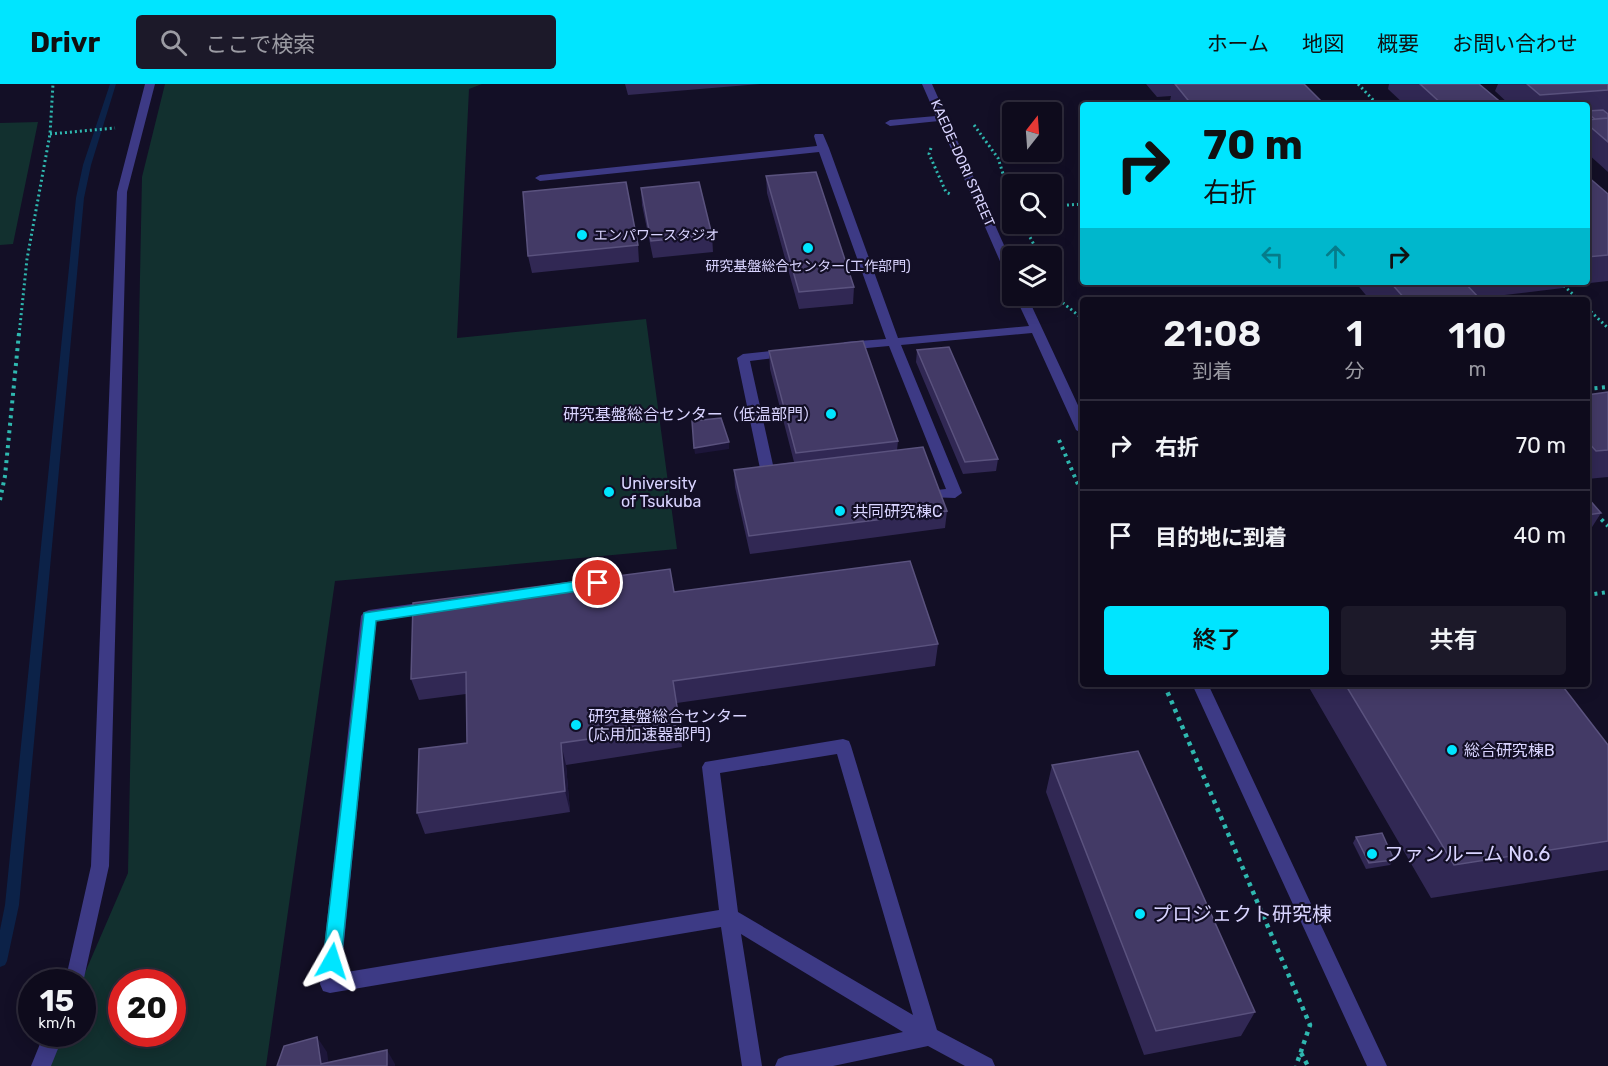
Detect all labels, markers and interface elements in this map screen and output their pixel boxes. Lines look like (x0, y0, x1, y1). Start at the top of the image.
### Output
search box (136, 15, 556, 69)
text: Drivr (30, 26, 100, 59)
icon: search (157, 26, 190, 59)
text: ここで検索 (205, 31, 315, 58)
text: ホーム (1207, 31, 1269, 56)
text: 地図 (1302, 31, 1344, 56)
text: 概要 (1377, 31, 1419, 56)
text: お問い合わせ (1452, 31, 1578, 56)
street label: KAEDE-DORI STREET (927, 97, 998, 229)
north arrow (1002, 102, 1062, 162)
map controls (1002, 102, 1062, 306)
text: 70 m (1203, 120, 1303, 170)
icon: right (1104, 126, 1182, 204)
button: search (1002, 174, 1062, 234)
text: 右折 (1203, 177, 1257, 209)
place label: エンパワースタジオ (594, 227, 719, 244)
marker: エンパワースタジオ (575, 228, 589, 242)
icon: left (1256, 240, 1289, 273)
icon: ahead (1319, 240, 1352, 273)
icon: right (1382, 240, 1415, 273)
marker: 研究基盤総合センター(工作部門) (801, 241, 815, 255)
button: layers (1002, 246, 1062, 306)
place label: 研究基盤総合センター(工作部門) (705, 258, 911, 275)
text: 21:08 (1163, 312, 1262, 355)
text: 1 (1346, 312, 1363, 355)
text: 110 (1448, 314, 1507, 357)
text: m (1469, 357, 1486, 381)
text: 到着 (1192, 359, 1232, 383)
text: 分 (1345, 359, 1365, 383)
place label: 研究基盤総合センター（低温部門） (563, 405, 819, 424)
marker: 研究基盤総合センター（低温部門） (824, 407, 838, 421)
icon: right (1104, 429, 1137, 462)
text: 70 m (1516, 432, 1566, 459)
text: 右折 (1155, 434, 1199, 461)
place label: University of Tsukuba (621, 474, 701, 511)
marker: University of Tsukuba (602, 485, 616, 499)
place label: 共同研究棟C (852, 502, 943, 521)
marker: 共同研究棟C (833, 504, 847, 518)
icon: arrive (1104, 519, 1137, 552)
text: 40 m (1513, 522, 1566, 549)
text: 目的地に到着 (1155, 524, 1287, 551)
pin (572, 557, 623, 608)
icon: arrive (581, 566, 614, 599)
button: 終了 (1104, 606, 1329, 675)
button: 共有 (1341, 606, 1566, 675)
place label: 研究基盤総合センター (応用加速器部門) (588, 707, 748, 744)
marker: 研究基盤総合センター (応用加速器部門) (569, 718, 583, 732)
place label: 総合研究棟B (1464, 741, 1555, 760)
marker: 総合研究棟B (1445, 743, 1459, 757)
place label: ファンルーム No.6 (1384, 842, 1550, 866)
marker: ファンルーム No.6 (1365, 847, 1379, 861)
place label: プロジェクト研究棟 (1152, 902, 1332, 926)
marker: プロジェクト研究棟 (1133, 907, 1147, 921)
position arrow (300, 929, 364, 993)
speed limit sign: 20 (108, 969, 186, 1047)
text: 15 (40, 983, 74, 1019)
text: km/h (38, 1014, 76, 1032)

